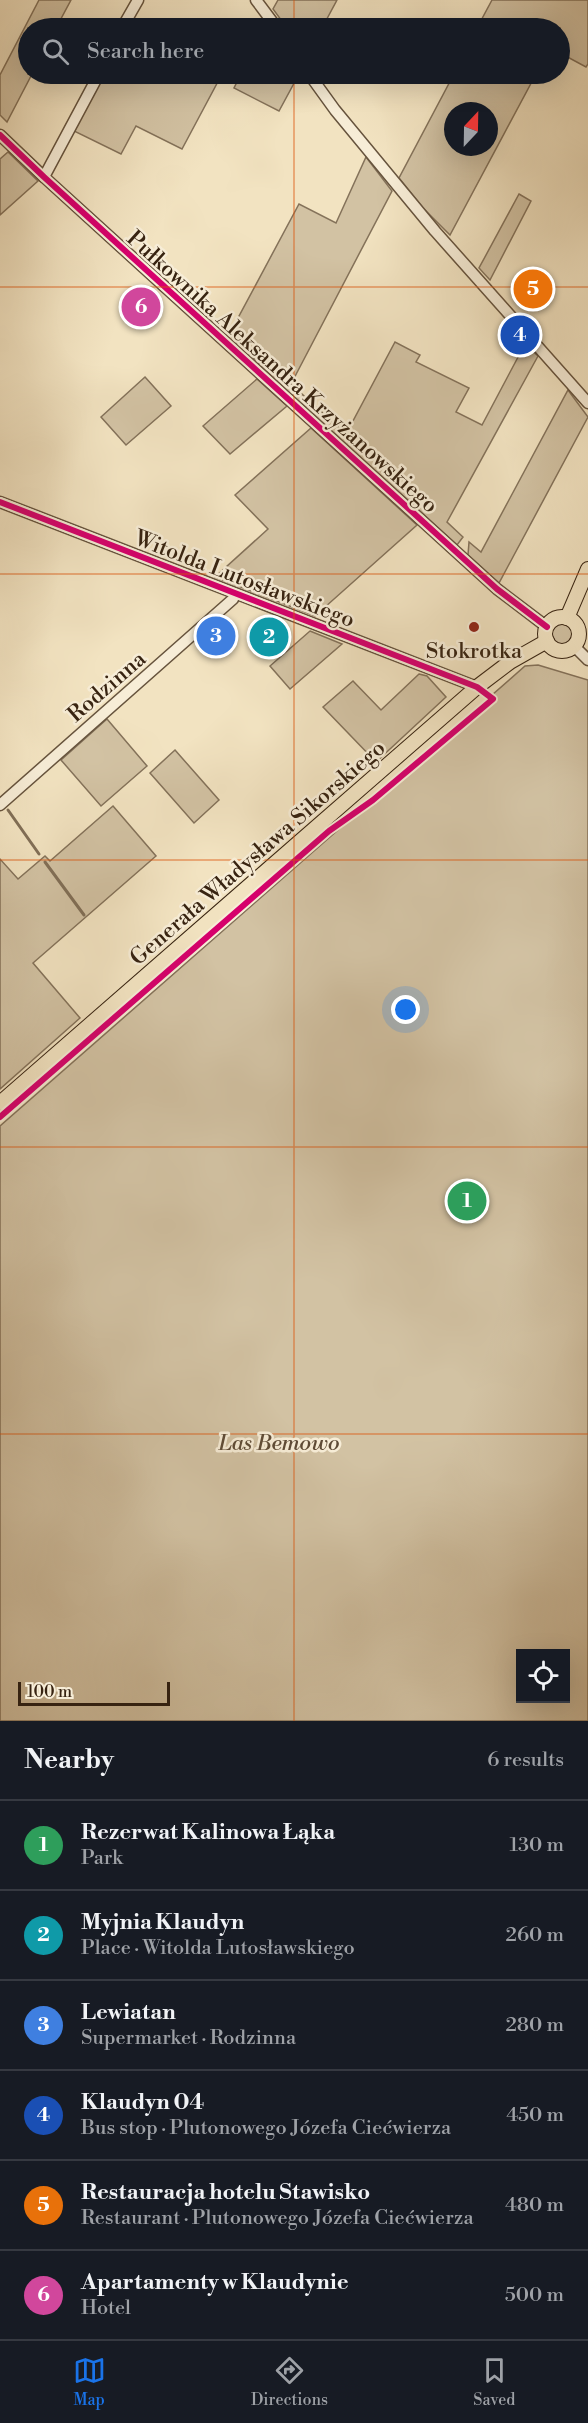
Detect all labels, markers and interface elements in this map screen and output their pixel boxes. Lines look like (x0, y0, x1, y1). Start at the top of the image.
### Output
search box (18, 18, 570, 84)
icon: search (39, 35, 72, 68)
text: Search here (87, 38, 204, 65)
north arrow (444, 102, 498, 156)
street label: Pułkownika Aleksandra Krzyżanowskiego (121, 225, 443, 519)
pin: 5 (514, 266, 552, 312)
pin: 6 (122, 284, 160, 330)
pin: 4 (500, 312, 540, 358)
street label: Witolda Lutosławskiego (130, 525, 358, 634)
pin: 3 (196, 614, 236, 658)
pin: 2 (250, 614, 288, 660)
marker: Stokrotka (467, 620, 481, 634)
place label: Stokrotka (426, 638, 523, 665)
street label: Rodzinna (62, 645, 152, 729)
street label: Generała Władysława Sikorskiego (125, 735, 391, 971)
your location (391, 995, 420, 1024)
pin: 1 (448, 1178, 486, 1224)
park label: Las Bemowo (217, 1430, 340, 1457)
map controls (516, 1649, 570, 1703)
button: locate (516, 1649, 570, 1703)
scale bar (18, 1679, 170, 1706)
text: 100 m (27, 1682, 72, 1702)
text: Nearby (24, 1744, 114, 1776)
text: 6 results (487, 1748, 564, 1773)
text: Rezerwat Kalinowa Łąka (81, 1819, 335, 1846)
text: 1 (39, 1833, 48, 1858)
text: 130 m (509, 1833, 564, 1858)
text: Park (81, 1846, 123, 1871)
text: Myjnia Klaudyn (81, 1909, 244, 1936)
text: 2 (37, 1923, 50, 1948)
text: 260 m (506, 1923, 564, 1948)
text: Place · Witolda Lutosławskiego (81, 1936, 355, 1961)
text: Lewiatan (81, 1999, 176, 2026)
text: 3 (37, 2013, 50, 2038)
text: 280 m (505, 2013, 564, 2038)
text: Supermarket · Rodzinna (81, 2026, 296, 2051)
text: Klaudyn 04 (81, 2089, 204, 2116)
text: 4 (37, 2103, 50, 2128)
text: 450 m (506, 2103, 564, 2128)
text: Bus stop · Plutonowego Józefa Ciećwierza (81, 2116, 451, 2141)
text: Restauracja hotelu Stawisko (81, 2179, 370, 2206)
text: 5 (37, 2193, 50, 2218)
text: 480 m (505, 2193, 564, 2218)
text: Restaurant · Plutonowego Józefa Ciećwierza (81, 2206, 474, 2231)
text: Apartamenty w Klaudynie (81, 2269, 349, 2296)
text: 6 (37, 2283, 50, 2308)
text: 500 m (505, 2283, 564, 2308)
text: Hotel (81, 2296, 131, 2321)
tab: Map (73, 2354, 106, 2410)
tab: Directions (251, 2354, 328, 2410)
tab: Saved (473, 2354, 515, 2410)

